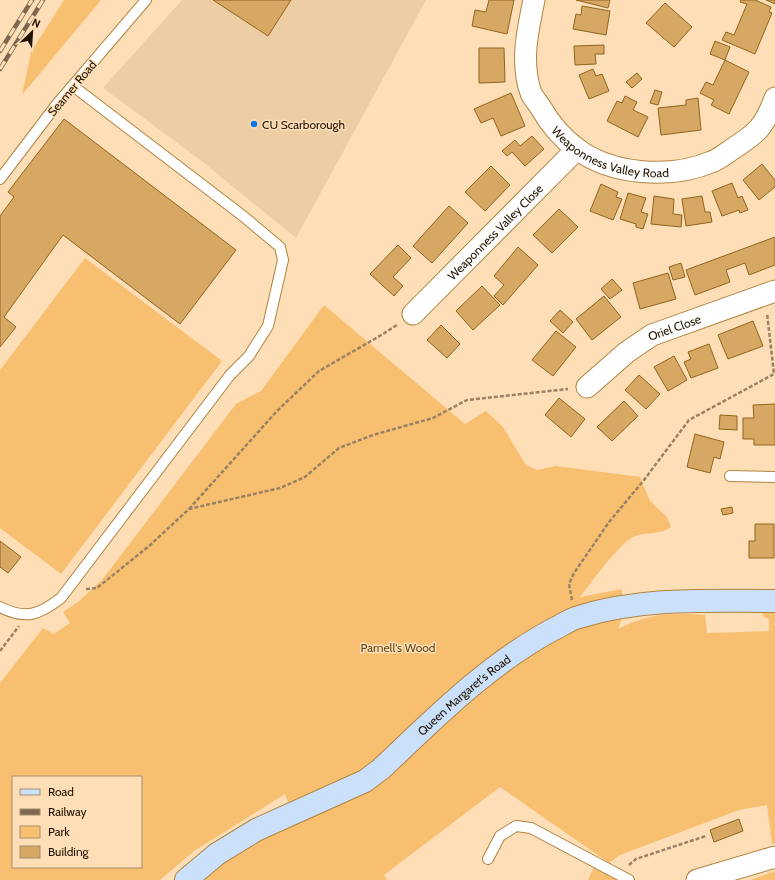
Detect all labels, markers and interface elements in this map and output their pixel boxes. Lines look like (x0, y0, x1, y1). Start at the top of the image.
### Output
north arrow (12, 12, 52, 52)
text: N (30, 15, 43, 31)
street label: Seamer Road (44, 57, 100, 119)
place label: CU Scarborough (262, 117, 345, 132)
marker: CU Scarborough (249, 119, 259, 129)
street label: Weaponness Valley Road (549, 123, 669, 180)
street label: Weaponness Valley Close (444, 181, 546, 283)
street label: Oriel Close (646, 311, 703, 343)
park label: Parnell's Wood (361, 640, 436, 655)
street label: Queen Margaret's Road (414, 651, 513, 738)
legend (12, 776, 142, 868)
text: Road (48, 784, 74, 799)
text: Railway (48, 804, 86, 819)
text: Park (48, 824, 70, 839)
text: Building (48, 844, 90, 859)

